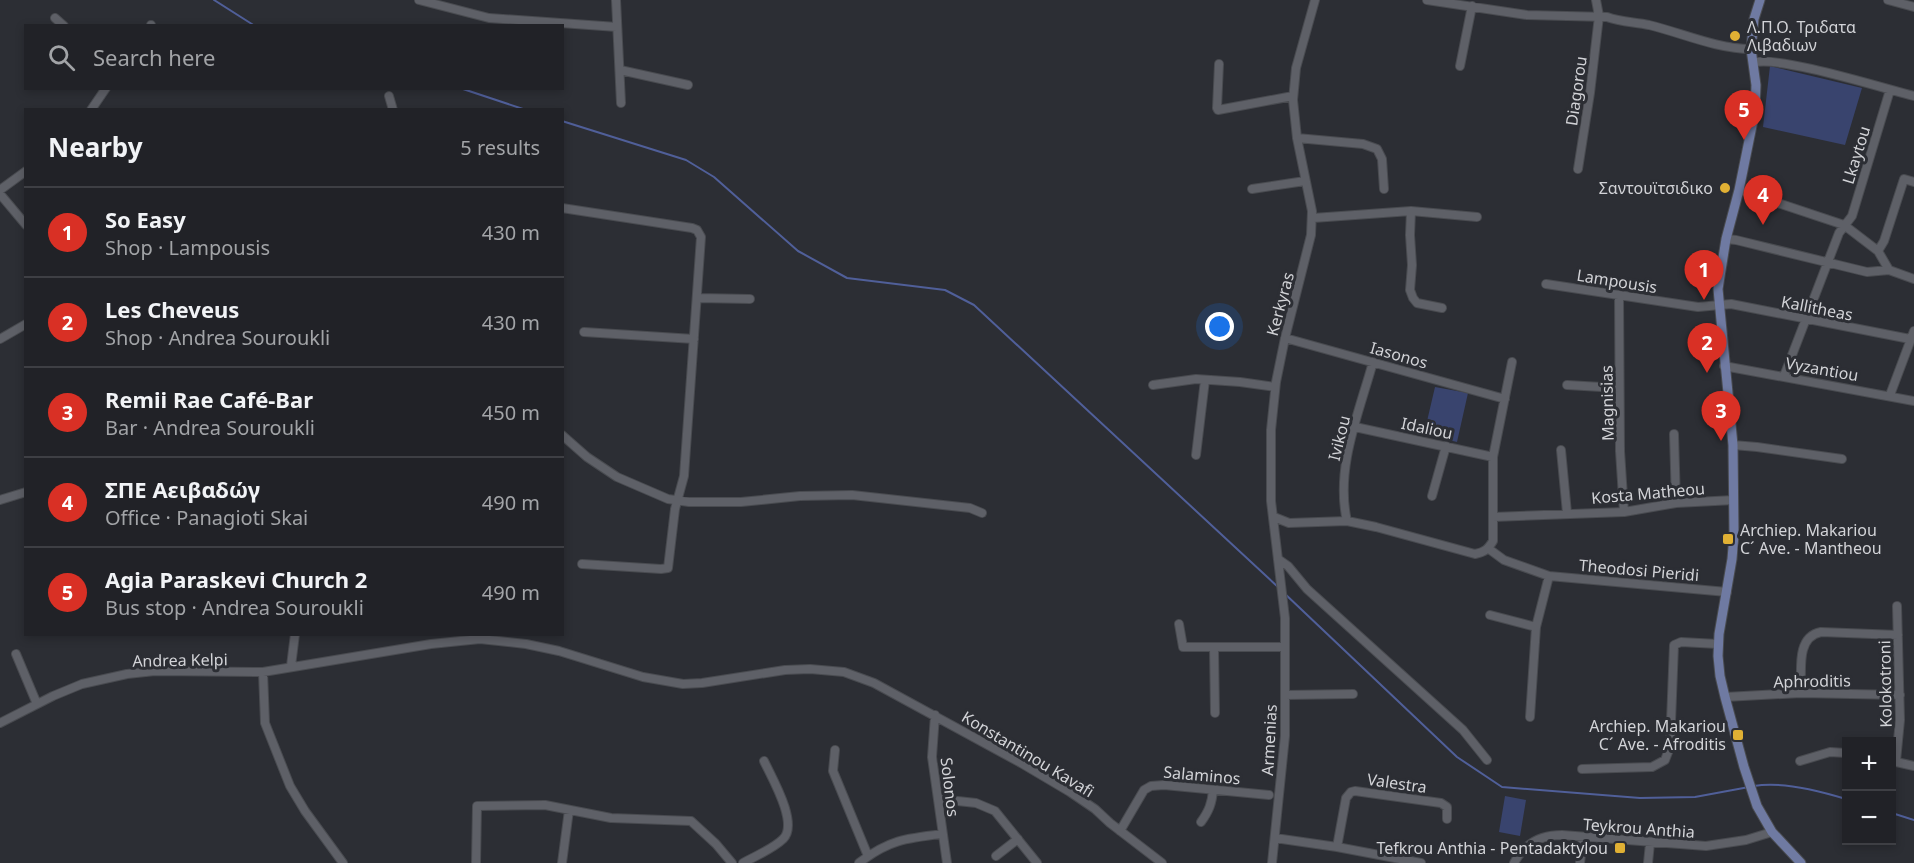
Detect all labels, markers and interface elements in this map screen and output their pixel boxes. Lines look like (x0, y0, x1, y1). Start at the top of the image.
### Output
place label: Λ.Π.Ο. Τριδατα Λιβαδιων (1747, 16, 1856, 56)
search box (24, 24, 564, 90)
marker: Λ.Π.Ο. Τριδατα Λιβαδιων (1728, 29, 1742, 43)
icon: search (45, 41, 78, 74)
text: Search here (93, 42, 215, 72)
street label: Diagorou (1560, 55, 1592, 127)
pin: 5 (1724, 90, 1764, 140)
street label: Lkaytou (1837, 123, 1875, 187)
text: Nearby (48, 129, 143, 165)
text: 5 results (460, 134, 540, 161)
pin: 4 (1744, 176, 1782, 225)
place label: Σαντουϊτσιδικο (1599, 177, 1713, 199)
marker: Σαντουϊτσιδικο (1718, 181, 1732, 195)
text: So Easy (105, 204, 186, 234)
text: 1 (62, 219, 73, 246)
text: 430 m (482, 219, 540, 246)
text: Shop · Lampousis (105, 234, 270, 261)
pin: 1 (1684, 250, 1724, 300)
street label: Lampousis (1575, 264, 1659, 298)
street label: Kerkyras (1261, 270, 1299, 338)
street label: Kallitheas (1779, 290, 1855, 326)
text: Les Cheveus (105, 294, 239, 324)
text: 2 (62, 309, 73, 336)
text: 430 m (482, 309, 540, 336)
your location (1205, 312, 1234, 341)
text: Shop · Andrea Souroukli (105, 324, 330, 351)
pin: 2 (1688, 324, 1726, 373)
street label: Iasonos (1368, 336, 1430, 374)
street label: Vyzantiou (1784, 352, 1860, 386)
street label: Magnisias (1595, 365, 1619, 441)
text: Remii Rae Café-Bar (105, 384, 313, 414)
pin: 3 (1702, 392, 1740, 441)
text: 3 (62, 399, 73, 426)
text: 450 m (482, 399, 540, 426)
street label: Idaliou (1399, 412, 1455, 444)
street label: Ivikou (1323, 413, 1355, 463)
text: Bar · Andrea Souroukli (105, 414, 315, 441)
text: ΣΠΕ Αειβαδώγ (105, 474, 260, 504)
street label: Kosta Matheou (1590, 477, 1706, 509)
text: 4 (62, 489, 73, 516)
text: 490 m (482, 489, 540, 516)
text: Office · Panagioti Skai (105, 504, 308, 531)
place label: Archiep. Makariou C´ Ave. - Mantheou (1740, 519, 1882, 559)
marker: Archiep. Makariou C´ Ave. - Mantheou (1721, 532, 1735, 546)
street label: Theodosi Pieridi (1578, 554, 1700, 586)
text: Agia Paraskevi Church 2 (105, 564, 367, 594)
text: 5 (62, 579, 73, 606)
text: 490 m (482, 579, 540, 606)
text: Bus stop · Andrea Souroukli (105, 594, 364, 621)
street label: Kolokotroni (1873, 640, 1897, 728)
street label: Andrea Kelpi (132, 648, 228, 672)
street label: Aphroditis (1773, 669, 1851, 693)
street label: Armenias (1256, 704, 1282, 776)
street label: Konstantinou Kavafi (958, 706, 1098, 802)
place label: Archiep. Makariou C´ Ave. - Afroditis (1589, 715, 1726, 755)
marker: Archiep. Makariou C´ Ave. - Afroditis (1731, 728, 1745, 742)
map controls (1842, 737, 1896, 845)
button: + (1842, 737, 1896, 791)
street label: Solonos (935, 756, 965, 818)
street label: Salaminos (1163, 761, 1241, 789)
street label: Valestra (1366, 768, 1428, 798)
button: − (1842, 791, 1896, 845)
street label: Teykrou Anthia (1582, 813, 1696, 843)
place label: Tefkrou Anthia - Pentadaktylou (1376, 837, 1608, 859)
marker: Tefkrou Anthia - Pentadaktylou (1613, 841, 1627, 855)

